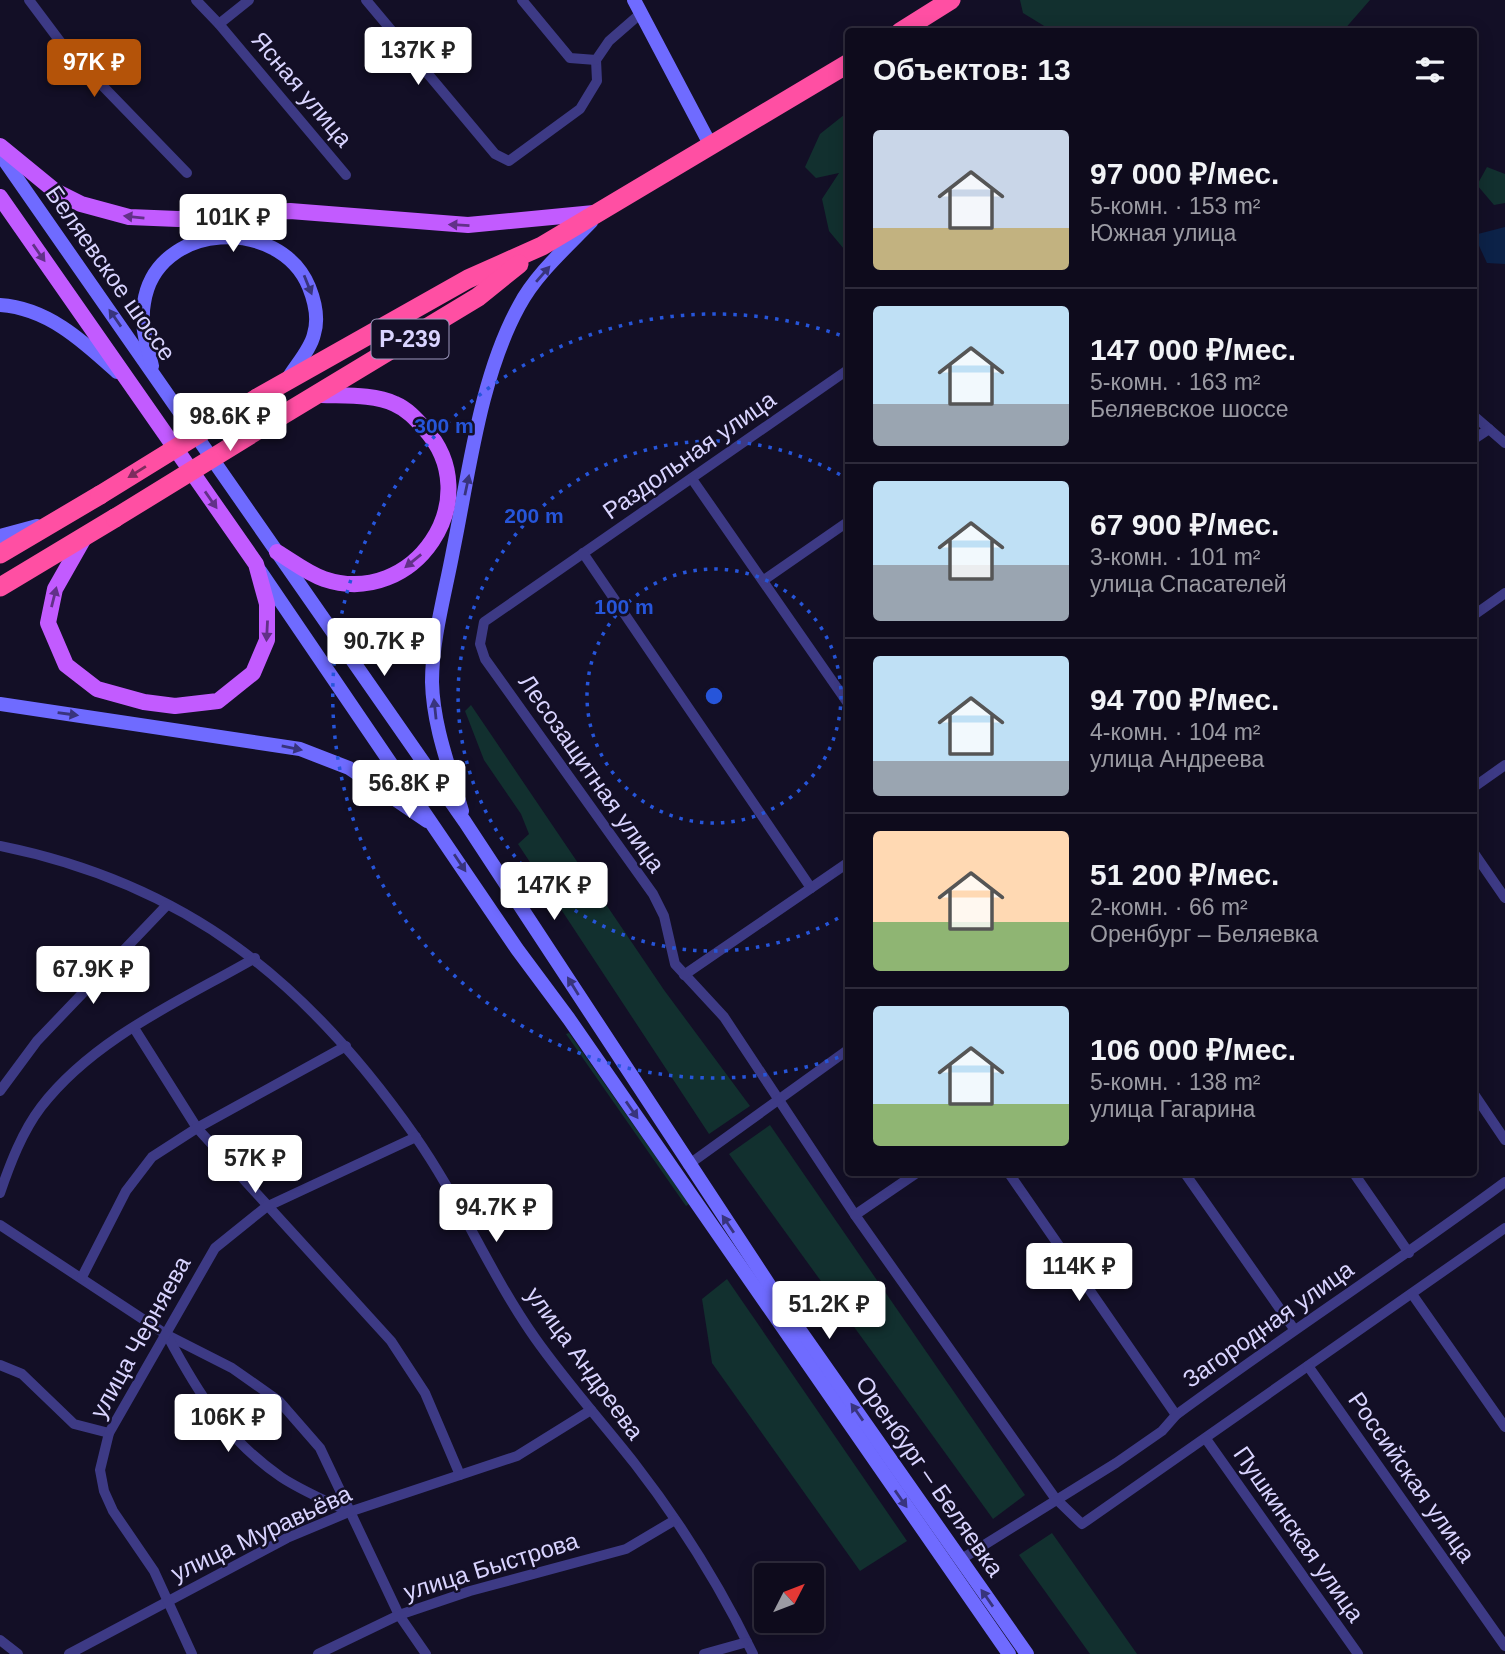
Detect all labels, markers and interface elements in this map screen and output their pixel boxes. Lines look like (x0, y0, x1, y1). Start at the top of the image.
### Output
street label: Ясная улица (246, 26, 358, 152)
pin: 137K ₽ (361, 28, 475, 87)
text: 137K ₽ (381, 37, 455, 63)
pin: 97K ₽ (45, 40, 143, 99)
text: 97K ₽ (63, 49, 125, 75)
icon: filters (1411, 51, 1449, 89)
text: Объектов: 13 (873, 53, 1071, 86)
text: 97 000 ₽/мес. (1090, 157, 1279, 190)
icon: home (929, 158, 1013, 242)
street label: Беляевское шоссе (41, 180, 181, 366)
text: 5-комн. · 153 m² (1090, 193, 1261, 219)
pin: 101K ₽ (176, 194, 290, 254)
text: 101K ₽ (196, 204, 270, 230)
one-way arrow (123, 212, 145, 223)
one-way arrow (448, 219, 470, 230)
text: Южная улица (1090, 220, 1236, 246)
one-way arrow (32, 244, 46, 262)
one-way arrow (535, 265, 550, 282)
one-way arrow (303, 274, 314, 295)
one-way arrow (108, 309, 122, 327)
road number: Р-239 (372, 320, 448, 358)
text: 147 000 ₽/мес. (1090, 333, 1296, 366)
icon: home (929, 334, 1013, 418)
text: 5-комн. · 163 m² (1090, 369, 1261, 395)
street label: Раздольная улица (598, 385, 781, 525)
pin: 98.6K ₽ (165, 393, 295, 453)
text: Беляевское шоссе (1090, 396, 1289, 422)
text: 98.6K ₽ (189, 403, 271, 429)
text: 300 m (414, 414, 474, 437)
one-way arrow (127, 466, 146, 479)
one-way arrow (461, 474, 472, 496)
one-way arrow (204, 491, 218, 509)
text: 200 m (504, 504, 564, 527)
text: 67 900 ₽/мес. (1090, 508, 1279, 541)
icon: home (929, 509, 1013, 593)
text: 3-комн. · 101 m² (1090, 544, 1261, 570)
one-way arrow (405, 554, 423, 569)
text: улица Спасателей (1090, 571, 1287, 597)
one-way arrow (49, 586, 60, 608)
text: 100 m (594, 595, 654, 618)
pin: 90.7K ₽ (319, 618, 449, 678)
one-way arrow (261, 620, 272, 642)
text: 90.7K ₽ (343, 628, 425, 654)
street label: Лесозащитная улица (513, 669, 671, 878)
text: 94 700 ₽/мес. (1090, 683, 1279, 716)
centre of rings (702, 684, 726, 708)
icon: home (929, 684, 1013, 768)
one-way arrow (429, 698, 440, 720)
one-way arrow (57, 709, 79, 720)
text: 4-комн. · 104 m² (1090, 719, 1261, 745)
one-way arrow (281, 743, 303, 754)
text: улица Андреева (1090, 746, 1264, 772)
pin: 56.8K ₽ (344, 760, 474, 820)
text: 56.8K ₽ (368, 770, 450, 796)
one-way arrow (453, 854, 467, 872)
text: 51 200 ₽/мес. (1090, 858, 1279, 891)
icon: home (929, 859, 1013, 943)
pin: 147K ₽ (497, 862, 611, 922)
text: 147K ₽ (517, 872, 591, 898)
text: 2-комн. · 66 m² (1090, 894, 1248, 920)
text: Оренбург – Беляевка (1090, 921, 1318, 947)
pin: 67.9K ₽ (28, 946, 158, 1006)
text: 67.9K ₽ (52, 956, 134, 982)
one-way arrow (567, 976, 580, 996)
text: 106 000 ₽/мес. (1090, 1033, 1296, 1066)
icon: home (929, 1034, 1013, 1118)
text: 5-комн. · 138 m² (1090, 1069, 1261, 1095)
text: улица Гагарина (1090, 1096, 1255, 1122)
one-way arrow (625, 1101, 639, 1119)
pin: 57K ₽ (206, 1136, 304, 1195)
text: 57K ₽ (224, 1145, 286, 1171)
pin: 94.7K ₽ (431, 1184, 561, 1244)
text: 94.7K ₽ (455, 1194, 537, 1220)
one-way arrow (721, 1215, 735, 1233)
pin: 114K ₽ (1022, 1244, 1136, 1303)
street label: улица Черняева (84, 1251, 196, 1423)
text: 114K ₽ (1042, 1253, 1116, 1279)
street label: Загородная улица (1178, 1255, 1359, 1393)
street label: улица Андреева (521, 1282, 650, 1445)
pin: 51.2K ₽ (764, 1282, 894, 1341)
text: 51.2K ₽ (788, 1291, 870, 1317)
street label: Оренбург – Беляевка (851, 1371, 1010, 1582)
street label: Российская улица (1343, 1387, 1481, 1568)
pin: 106K ₽ (171, 1394, 285, 1454)
one-way arrow (850, 1403, 864, 1421)
text: 106K ₽ (191, 1404, 265, 1430)
street label: Пушкинская улица (1228, 1441, 1370, 1627)
street label: улица Муравьёва (167, 1479, 356, 1587)
one-way arrow (894, 1490, 908, 1508)
street label: улица Быстрова (400, 1526, 582, 1605)
north arrow (754, 1563, 824, 1633)
map controls (754, 1563, 824, 1633)
one-way arrow (980, 1589, 994, 1607)

